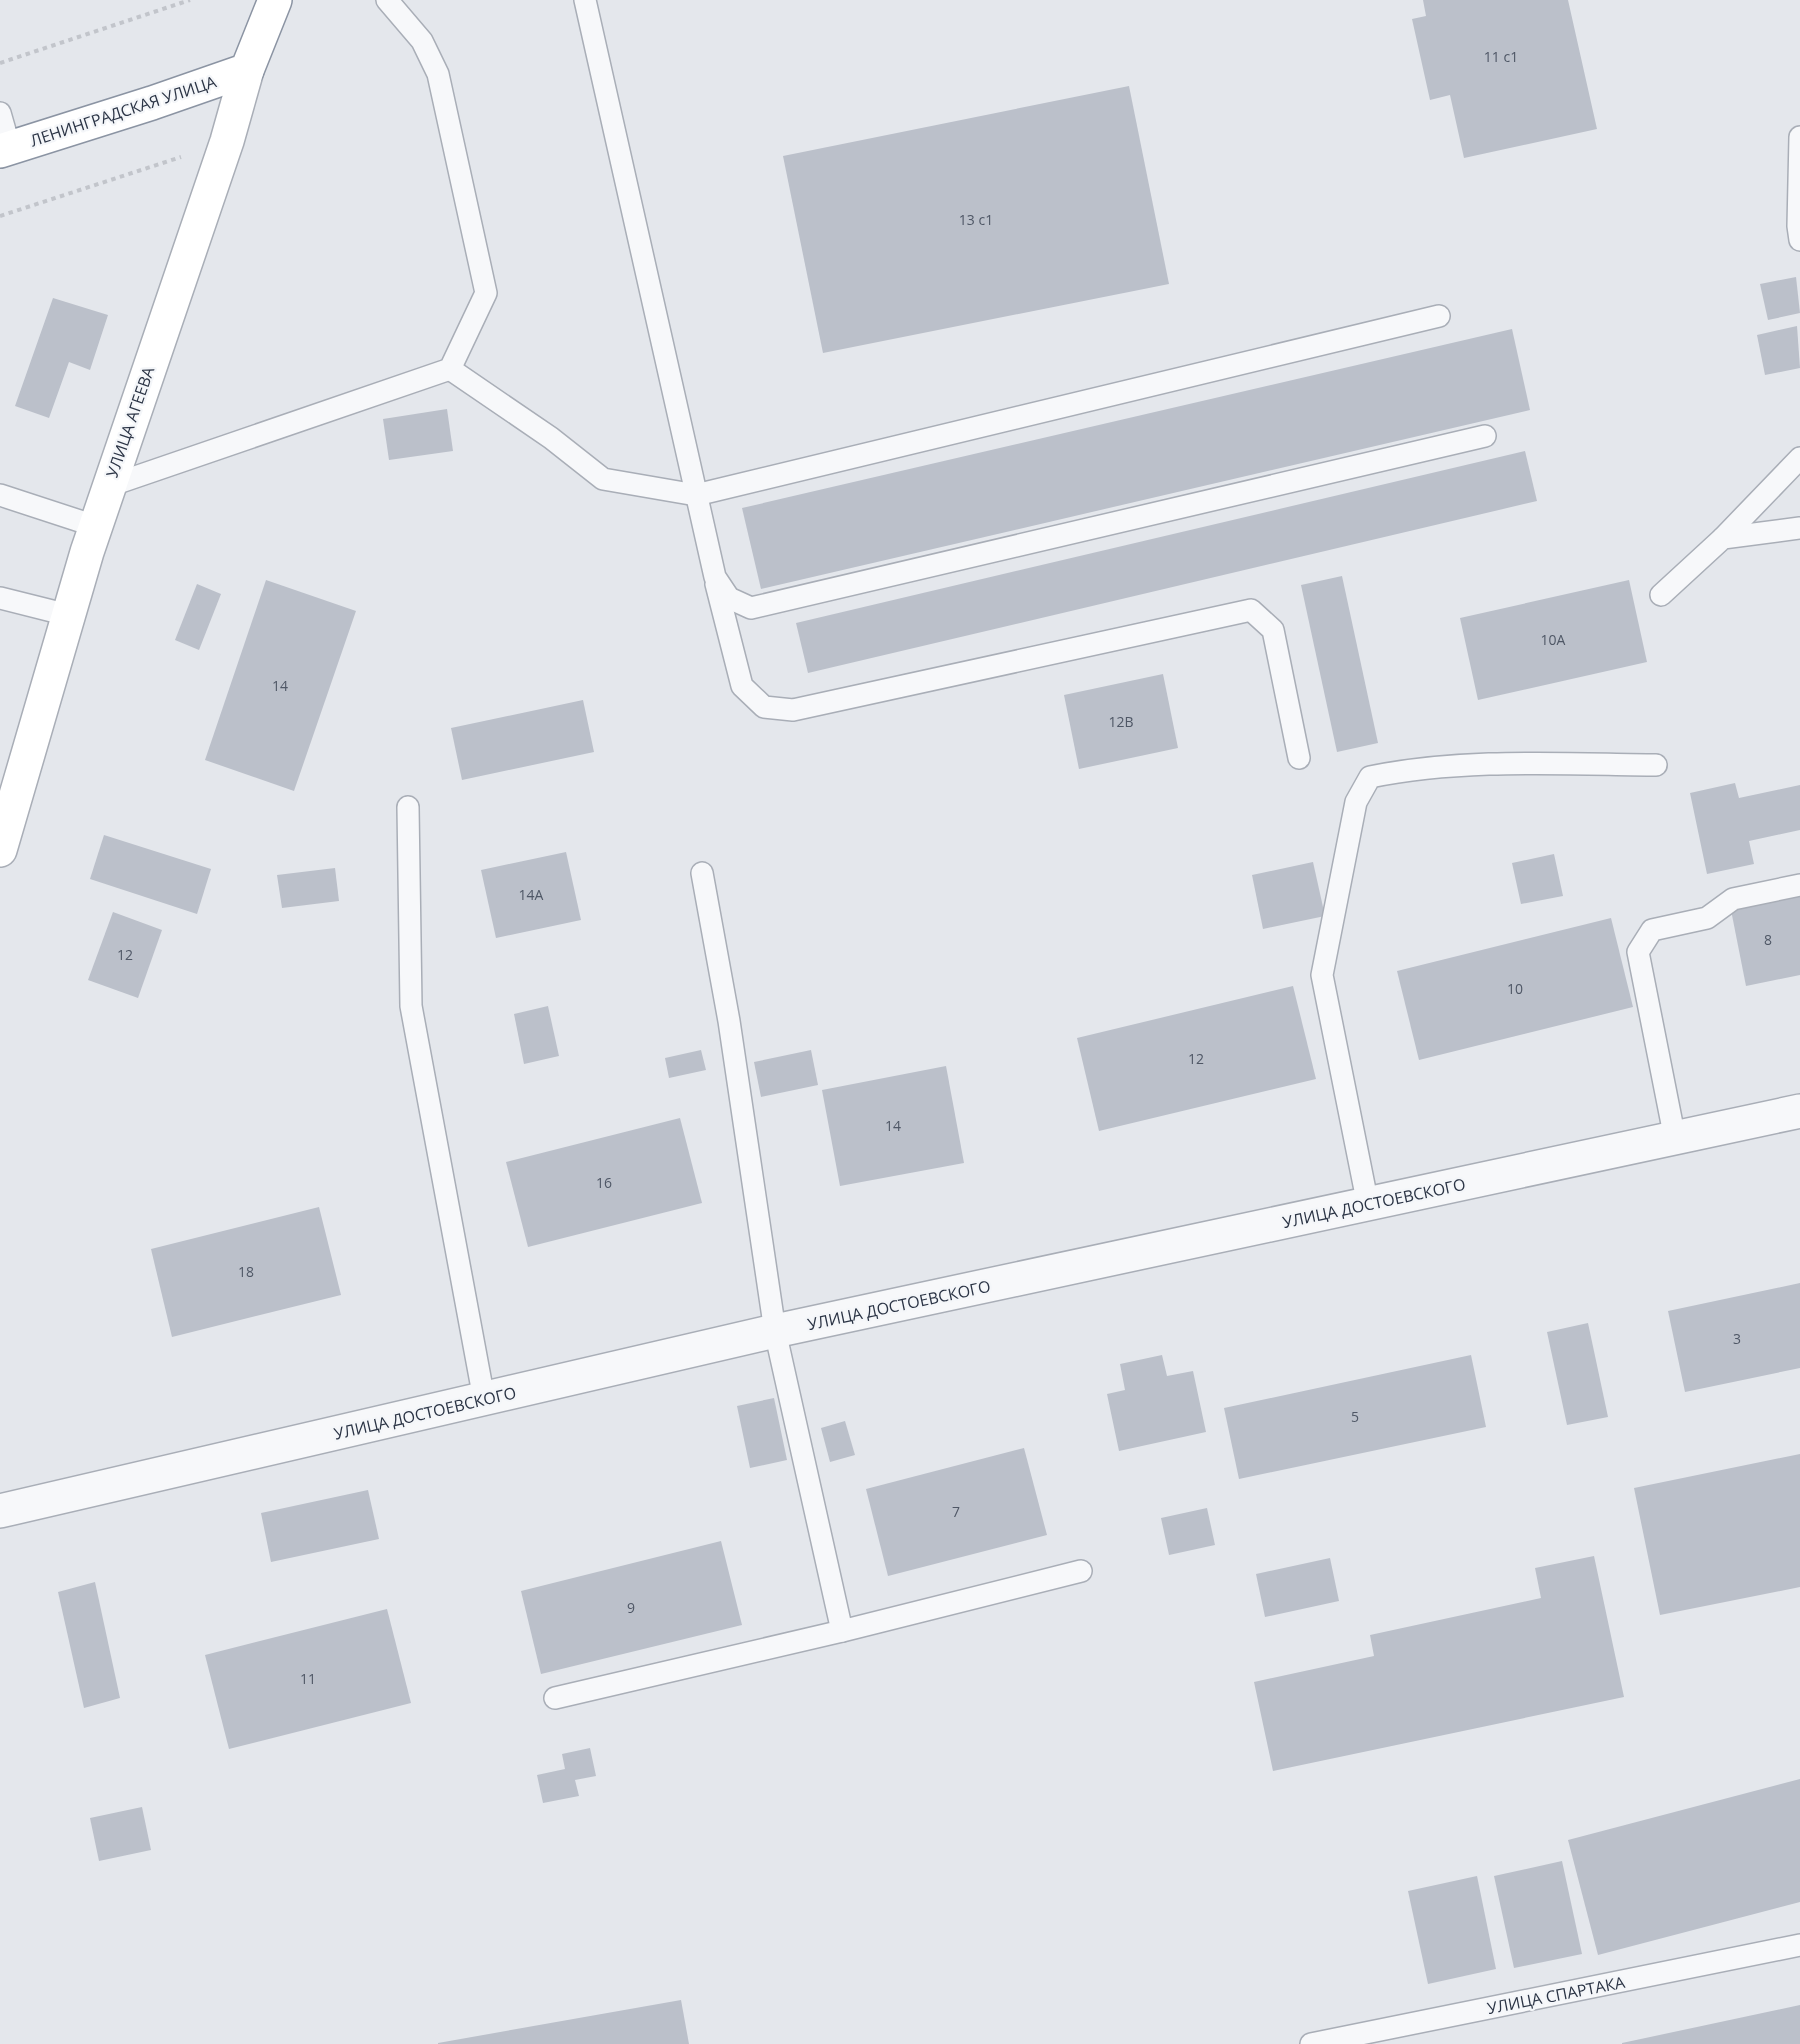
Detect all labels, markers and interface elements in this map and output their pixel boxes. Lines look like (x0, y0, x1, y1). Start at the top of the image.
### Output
house number: 11 с1 (1484, 47, 1518, 66)
street label: ЛЕНИНГРАДСКАЯ УЛИЦА (27, 70, 220, 151)
house number: 13 с1 (959, 210, 993, 229)
street label: УЛИЦА АГЕЕВА (101, 363, 160, 480)
house number: 10А (1541, 630, 1566, 649)
house number: 14 (272, 676, 288, 695)
house number: 12В (1108, 712, 1134, 731)
house number: 14А (519, 885, 544, 904)
house number: 8 (1764, 930, 1772, 949)
house number: 12 (117, 945, 133, 964)
house number: 10 (1507, 979, 1523, 998)
house number: 12 (1188, 1049, 1204, 1068)
house number: 14 (885, 1116, 901, 1135)
house number: 16 (596, 1173, 612, 1192)
street label: УЛИЦА ДОСТОЕВСКОГО (1281, 1173, 1467, 1233)
house number: 18 (238, 1262, 254, 1281)
street label: УЛИЦА ДОСТОЕВСКОГО (806, 1275, 992, 1335)
house number: 3 (1733, 1329, 1741, 1348)
street label: УЛИЦА ДОСТОЕВСКОГО (332, 1381, 518, 1445)
house number: 5 (1351, 1407, 1359, 1426)
house number: 7 (952, 1502, 960, 1521)
house number: 9 (627, 1598, 635, 1617)
house number: 11 (300, 1669, 316, 1688)
street label: УЛИЦА СПАРТАКА (1485, 1971, 1627, 2019)

